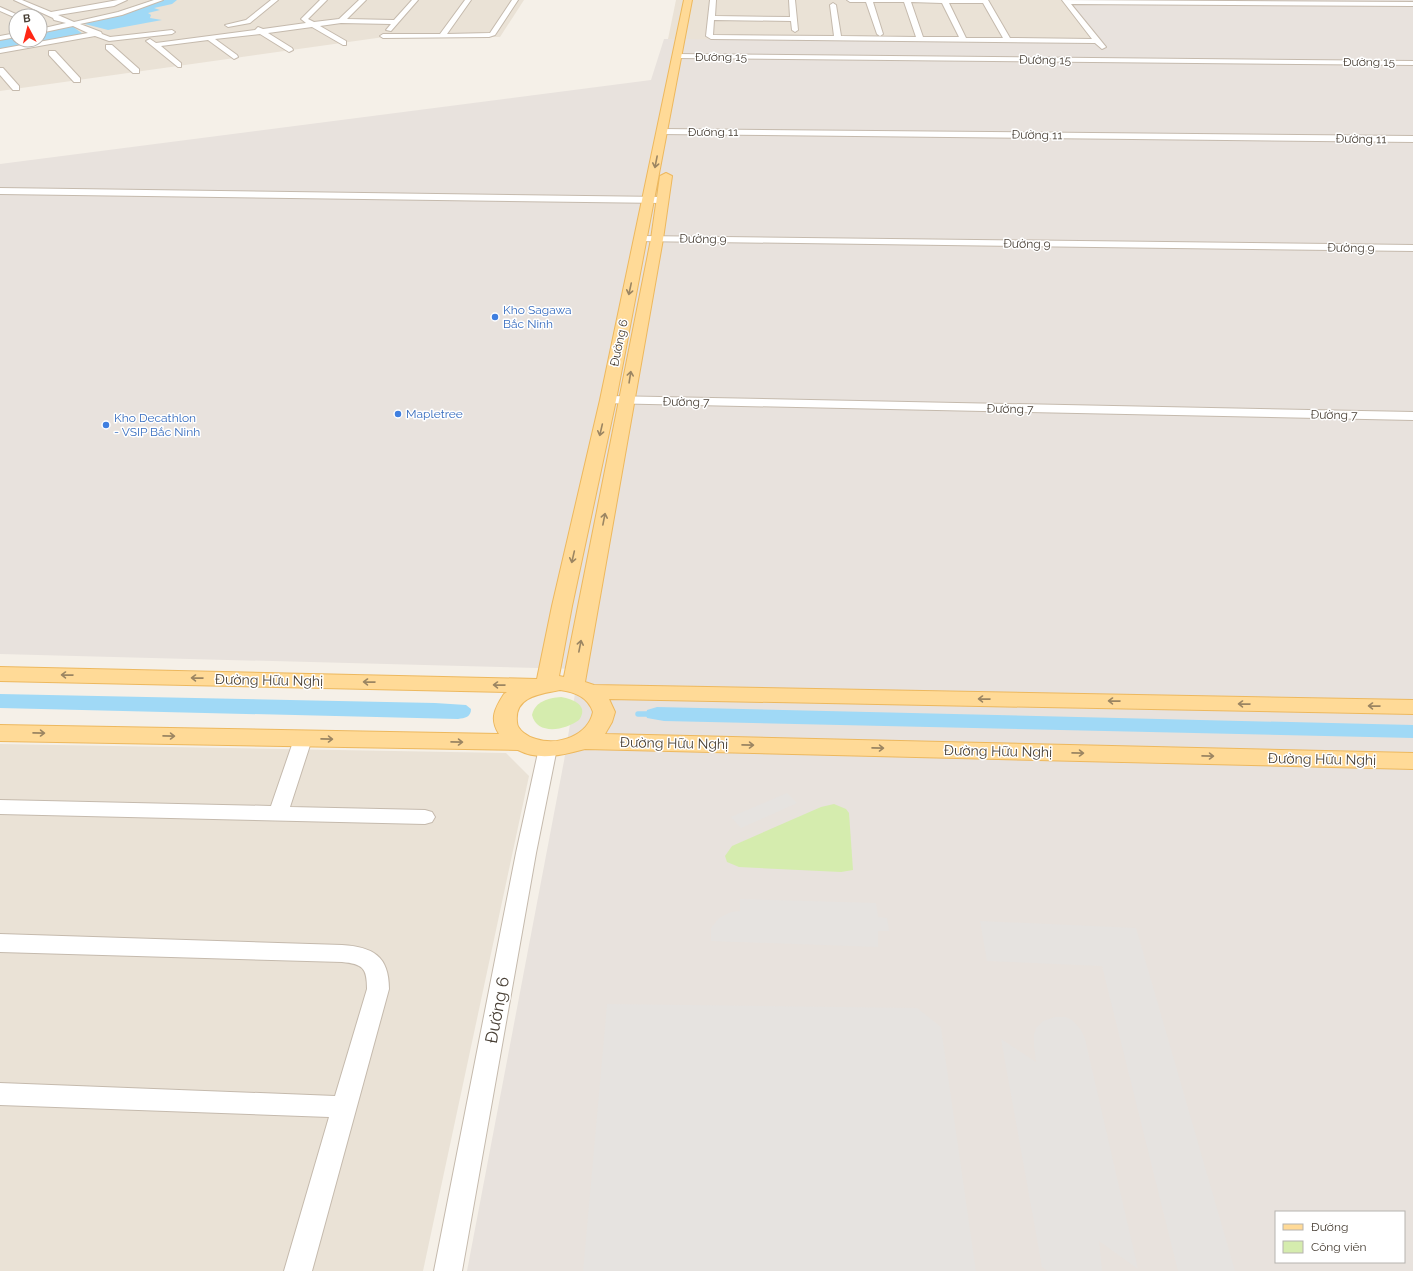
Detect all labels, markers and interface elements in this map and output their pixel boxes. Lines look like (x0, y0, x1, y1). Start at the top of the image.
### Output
north arrow (8, 8, 48, 48)
text: B (22, 12, 32, 25)
street label: Đường 15 (695, 50, 747, 64)
street label: Đường 15 (1019, 53, 1072, 67)
street label: Đường 15 (1343, 55, 1395, 69)
street label: Đường 11 (688, 125, 738, 139)
street label: Đường 11 (1012, 128, 1062, 142)
street label: Đường 11 (1336, 132, 1386, 146)
one-way arrow (651, 155, 659, 168)
street label: Đường 9 (679, 232, 727, 246)
street label: Đường 9 (1003, 237, 1051, 251)
street label: Đường 9 (1327, 241, 1375, 255)
one-way arrow (626, 282, 634, 295)
place label: Kho Sagawa Bắc Ninh (503, 303, 572, 331)
marker: Kho Sagawa Bắc Ninh (490, 312, 500, 322)
street label: Đường 6 (607, 318, 631, 368)
one-way arrow (627, 371, 635, 384)
street label: Đường 7 (662, 395, 710, 409)
street label: Đường 7 (986, 402, 1034, 416)
place label: Mapletree (406, 407, 463, 421)
street label: Đường 7 (1310, 408, 1358, 422)
marker: Mapletree (393, 409, 403, 419)
place label: Kho Decathlon - VSIP Bắc Ninh (114, 411, 200, 439)
marker: Kho Decathlon - VSIP Bắc Ninh (101, 420, 111, 430)
one-way arrow (596, 423, 604, 436)
one-way arrow (601, 513, 609, 526)
one-way arrow (568, 550, 576, 563)
one-way arrow (576, 640, 584, 653)
one-way arrow (61, 671, 74, 679)
street label: Đường Hữu Nghị (215, 671, 323, 689)
one-way arrow (191, 674, 204, 682)
one-way arrow (363, 678, 376, 686)
one-way arrow (493, 681, 506, 689)
one-way arrow (978, 695, 991, 703)
one-way arrow (1108, 697, 1121, 705)
one-way arrow (1238, 700, 1251, 707)
one-way arrow (1368, 702, 1381, 710)
one-way arrow (32, 730, 45, 737)
one-way arrow (162, 732, 175, 740)
street label: Đường Hữu Nghị (620, 734, 728, 752)
one-way arrow (320, 736, 333, 743)
one-way arrow (450, 738, 463, 746)
one-way arrow (741, 741, 754, 748)
street label: Đường Hữu Nghị (944, 742, 1052, 760)
one-way arrow (871, 744, 884, 752)
one-way arrow (1071, 749, 1084, 756)
street label: Đường Hữu Nghị (1268, 750, 1376, 768)
one-way arrow (1201, 752, 1214, 760)
street label: Đường 6 (481, 975, 513, 1045)
legend (1275, 1211, 1405, 1263)
text: Đường (1311, 1220, 1348, 1234)
text: Công viên (1311, 1240, 1367, 1254)

